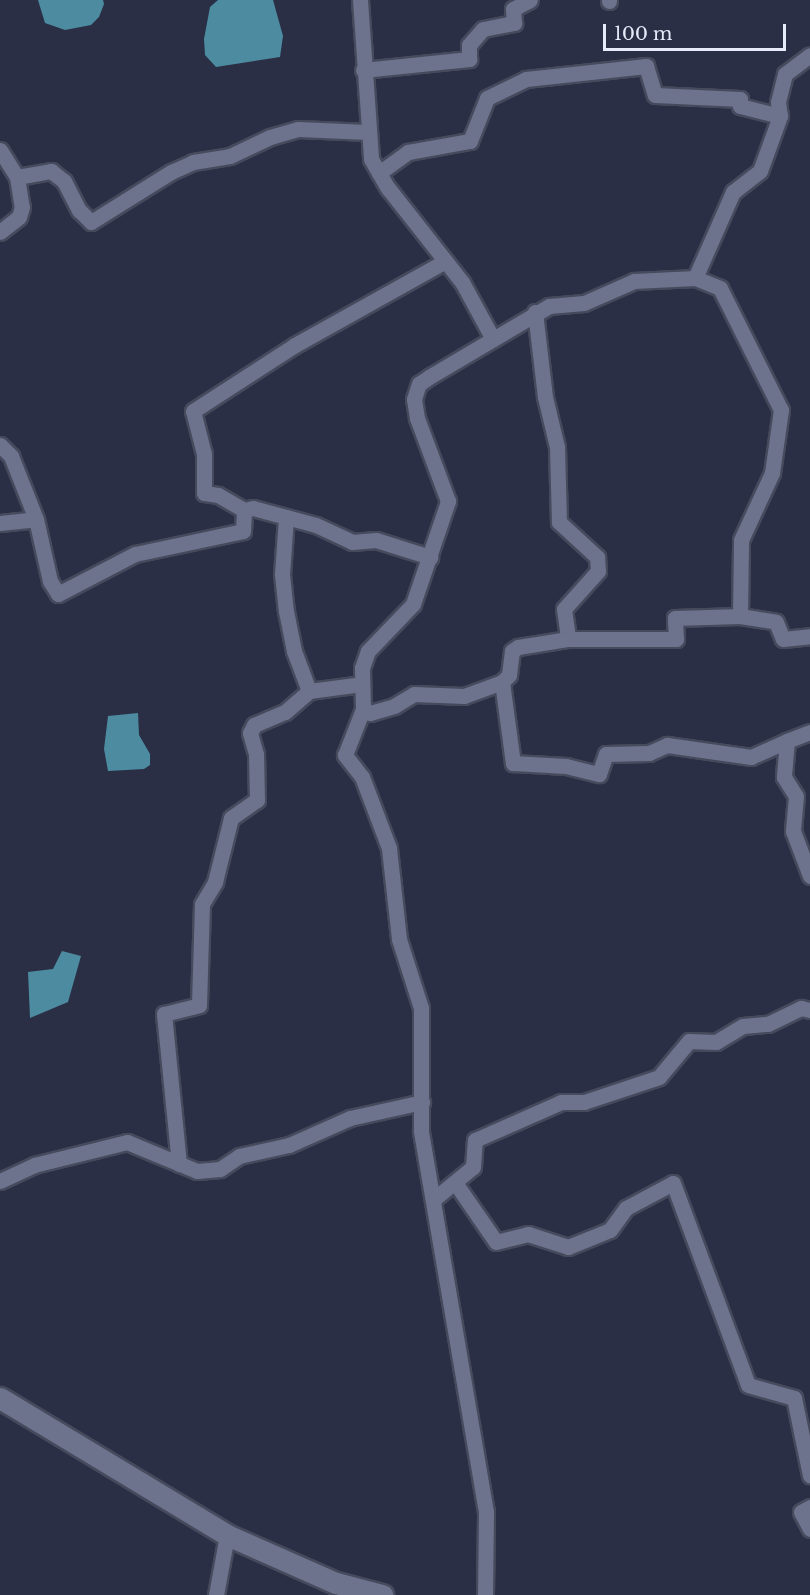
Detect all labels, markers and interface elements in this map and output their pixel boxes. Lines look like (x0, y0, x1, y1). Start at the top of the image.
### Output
scale bar (606, 12, 789, 50)
text: 100 m (614, 23, 672, 45)

